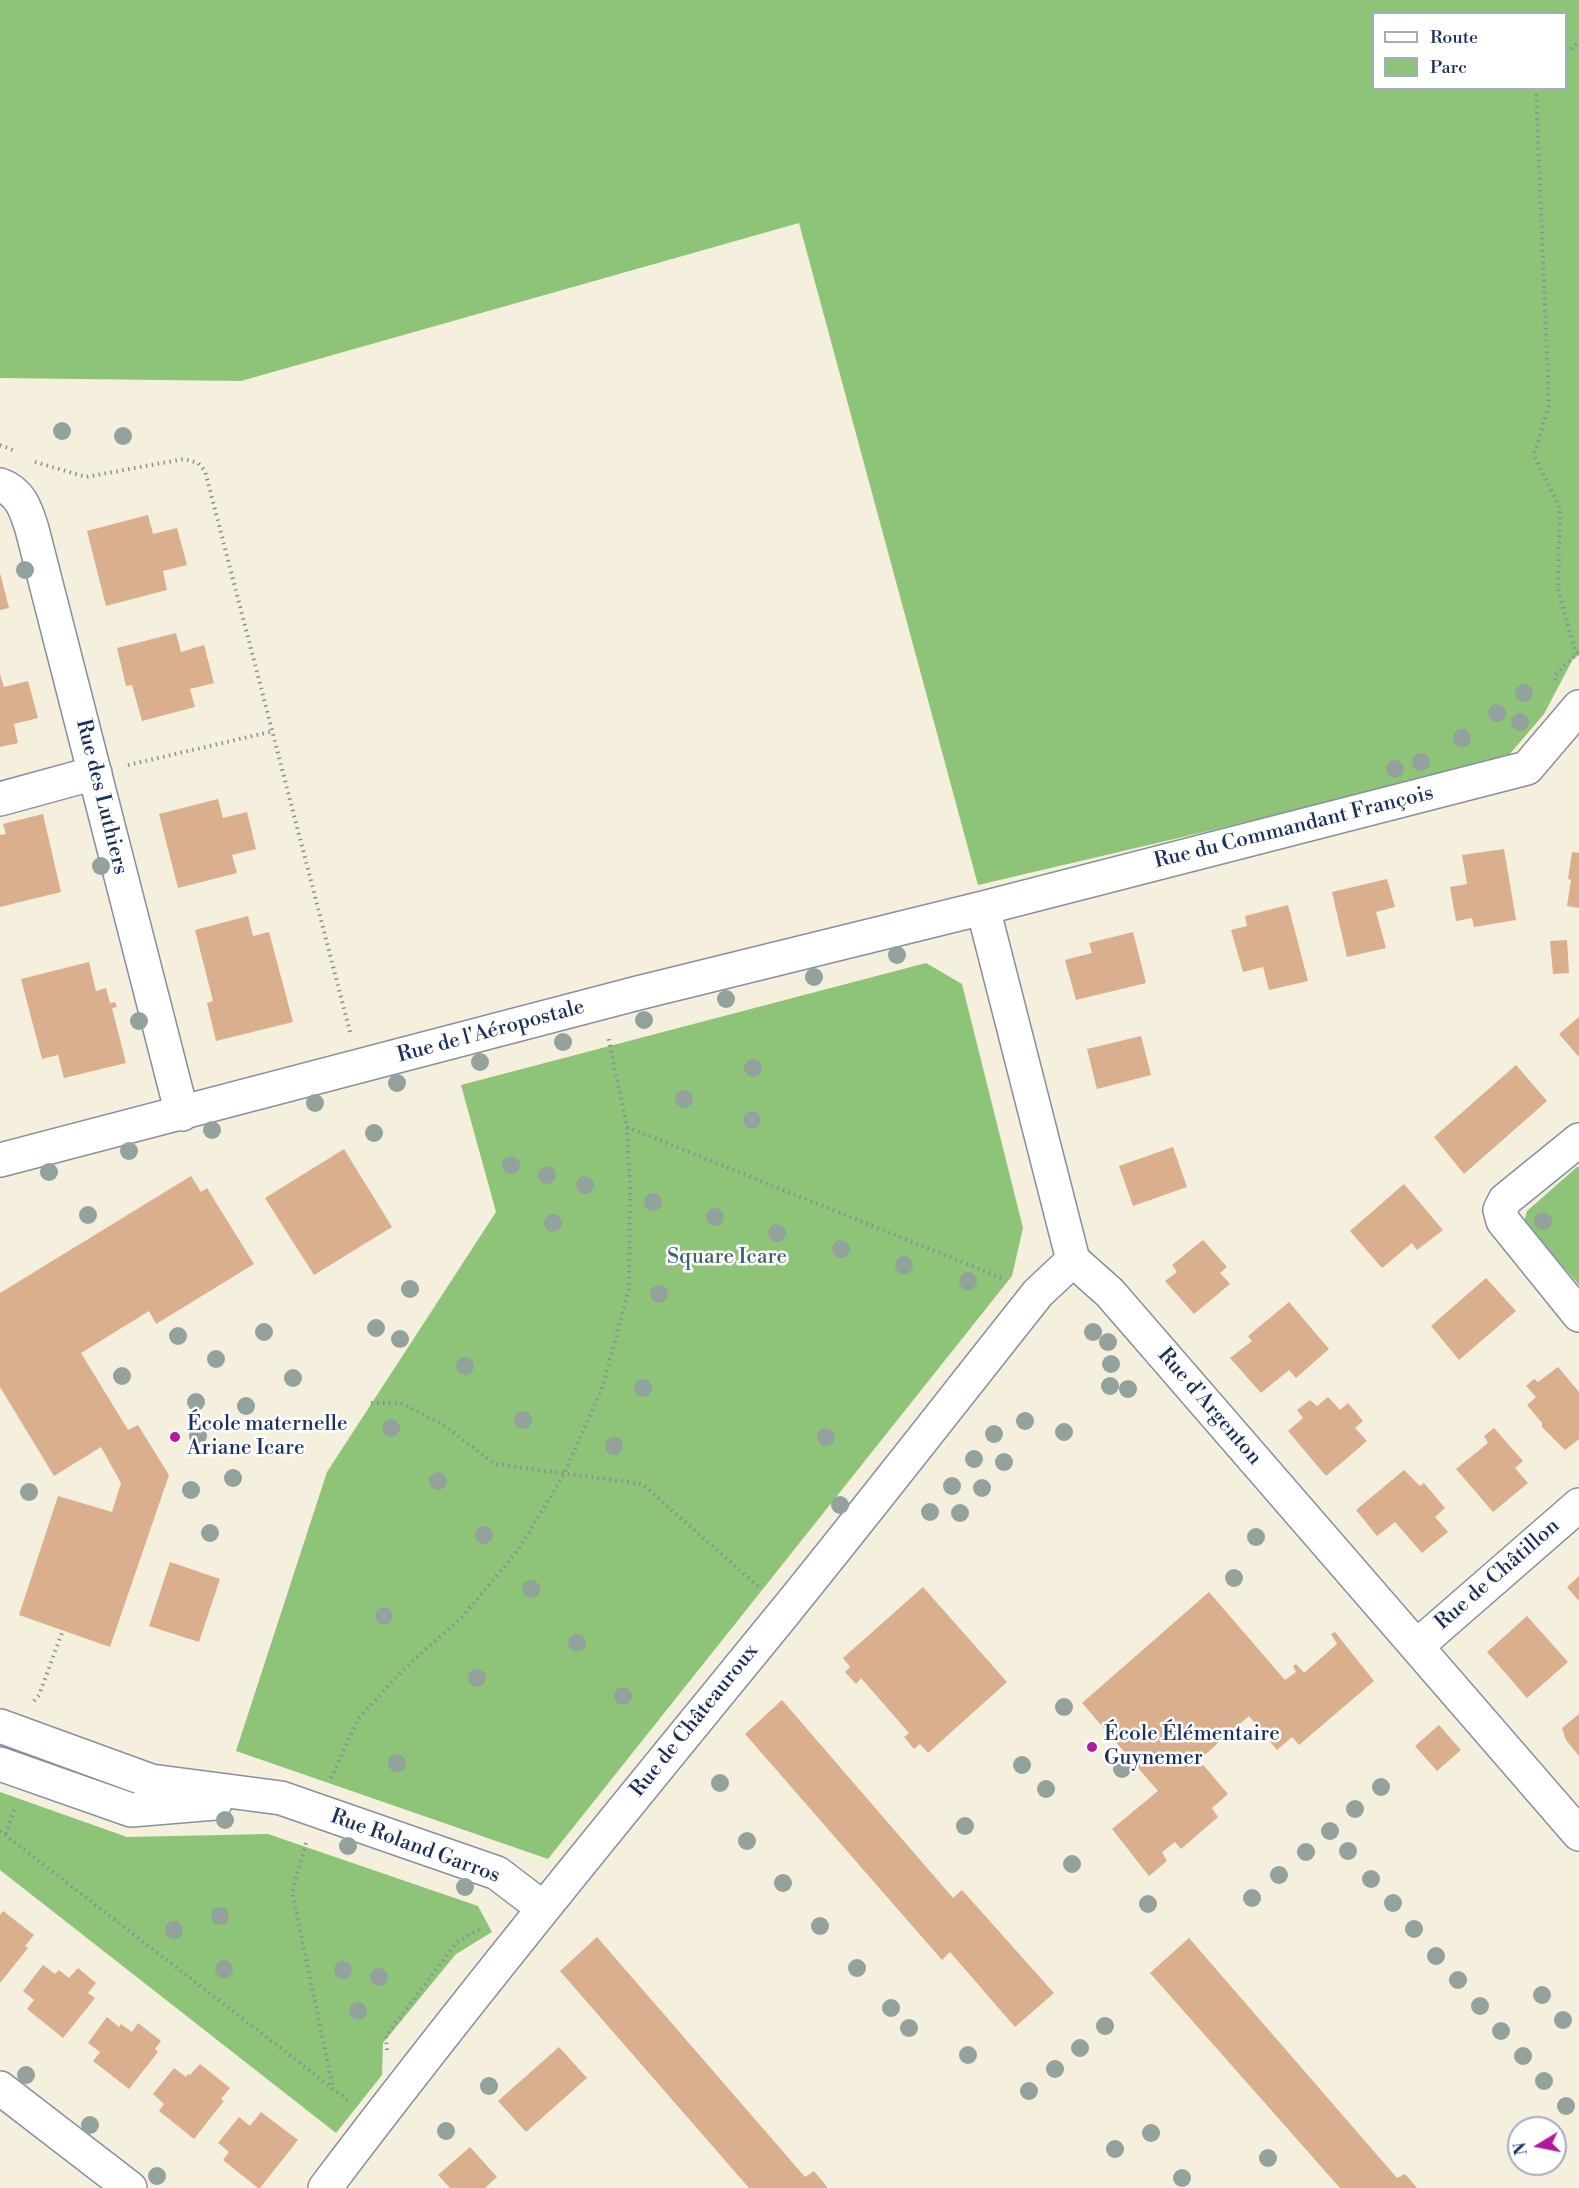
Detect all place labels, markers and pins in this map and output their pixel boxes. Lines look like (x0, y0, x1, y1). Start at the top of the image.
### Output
place label: École maternelle Ariane Icare (187, 1412, 348, 1462)
marker: École maternelle Ariane Icare (168, 1430, 182, 1444)
place label: École Élémentaire Guynemer (1104, 1722, 1280, 1772)
marker: École Élémentaire Guynemer (1085, 1740, 1099, 1754)

